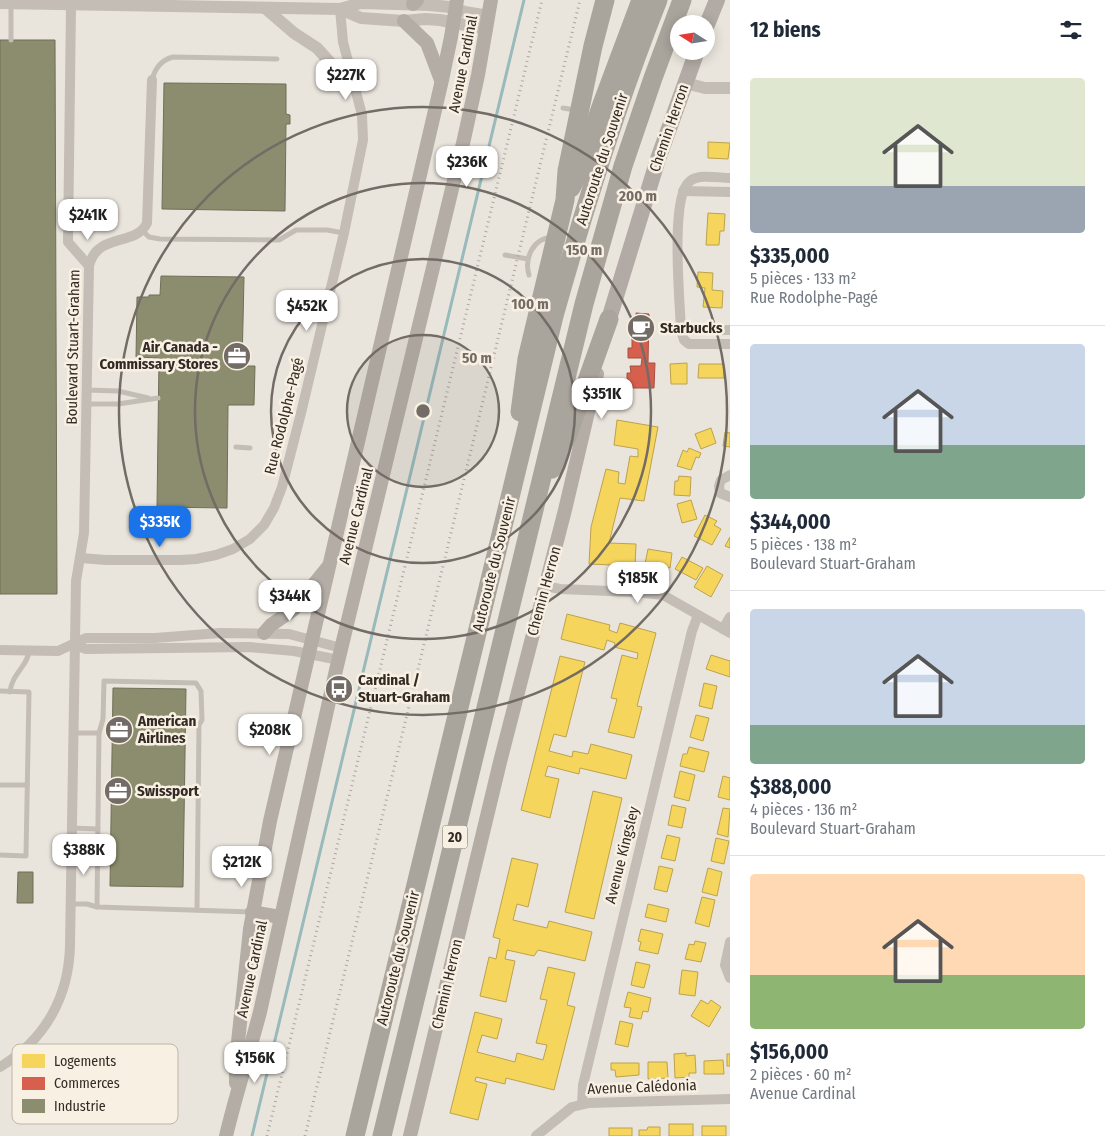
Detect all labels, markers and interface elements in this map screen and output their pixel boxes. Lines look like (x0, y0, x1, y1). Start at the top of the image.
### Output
street label: Avenue Cardinal (445, 14, 481, 114)
north arrow (670, 15, 715, 60)
map controls (670, 15, 715, 60)
icon: filters (1057, 16, 1085, 44)
text: 12 biens (750, 17, 821, 43)
pin: $227K (311, 58, 381, 101)
text: $227K (327, 65, 365, 84)
street label: Chemin Herron (646, 82, 692, 174)
street label: Autoroute du Souvenir (572, 90, 632, 227)
icon: home (873, 111, 963, 201)
pin: $236K (432, 146, 502, 188)
text: $236K (447, 152, 487, 171)
text: 200 m (618, 187, 657, 205)
pin: $241K (53, 198, 123, 241)
text: $241K (69, 205, 107, 224)
text: 150 m (566, 241, 602, 259)
text: $335,000 (750, 243, 830, 269)
street label: Boulevard Stuart-Graham (63, 269, 83, 425)
text: 5 pièces · 133 m² (750, 269, 856, 288)
text: Rue Rodolphe-Pagé (750, 288, 878, 307)
pin: $452K (272, 290, 342, 332)
text: 100 m (511, 295, 549, 313)
text: $452K (287, 296, 327, 315)
cafe icon: Starbucks (626, 313, 656, 343)
place label: Starbucks (660, 319, 723, 337)
place label: Air Canada - Commissary Stores (99, 338, 218, 373)
office icon: Air Canada - Commissary Stores (222, 341, 252, 371)
text: 50 m (462, 349, 492, 367)
street label: Rue Rodolphe-Pagé (261, 356, 307, 476)
icon: home (873, 376, 963, 466)
pin: $351K (567, 378, 637, 420)
text: $351K (583, 384, 621, 403)
centre of rings (414, 402, 432, 420)
street label: Avenue Cardinal (335, 466, 377, 566)
street label: Autoroute du Souvenir (469, 494, 520, 633)
pin: $335K (125, 506, 195, 548)
text: $344,000 (750, 509, 831, 535)
text: $335K (140, 512, 180, 531)
text: 5 pièces · 138 m² (750, 535, 857, 554)
street label: Chemin Herron (523, 544, 565, 638)
text: Boulevard Stuart-Graham (750, 554, 916, 573)
pin: $185K (603, 562, 673, 604)
text: $185K (618, 568, 658, 587)
pin: $344K (255, 580, 325, 622)
text: $344K (269, 586, 311, 605)
icon: home (873, 641, 963, 731)
place label: Cardinal / Stuart-Graham (358, 671, 450, 706)
bus stop icon: Cardinal / Stuart-Graham (324, 674, 354, 704)
place label: American Airlines (137, 712, 196, 747)
pin: $208K (235, 714, 305, 756)
office icon: American Airlines (104, 715, 134, 745)
text: $208K (249, 720, 291, 739)
text: $388,000 (750, 774, 831, 800)
office icon: Swissport (103, 776, 133, 806)
place label: Swissport (137, 782, 200, 800)
text: 4 pièces · 136 m² (750, 800, 857, 819)
street label: Avenue Kingsley (601, 804, 643, 905)
text: Boulevard Stuart-Graham (750, 819, 916, 838)
road number: 20 (442, 826, 468, 849)
pin: $388K (49, 834, 119, 876)
text: $388K (63, 840, 105, 859)
pin: $212K (207, 846, 277, 888)
text: $212K (223, 852, 261, 871)
street label: Autoroute du Souvenir (373, 888, 424, 1027)
icon: home (873, 906, 963, 996)
street label: Avenue Cardinal (233, 919, 271, 1019)
street label: Chemin Herron (428, 937, 466, 1031)
text: $156,000 (750, 1039, 829, 1065)
pin: $156K (220, 1042, 290, 1084)
legend (12, 1044, 178, 1124)
text: $156K (235, 1048, 275, 1067)
text: Logements (54, 1053, 116, 1070)
text: 2 pièces · 60 m² (750, 1065, 852, 1084)
text: Commerces (54, 1075, 120, 1092)
street label: Avenue Calédonia (587, 1076, 697, 1098)
text: Avenue Cardinal (750, 1084, 856, 1103)
text: Industrie (54, 1098, 106, 1115)

